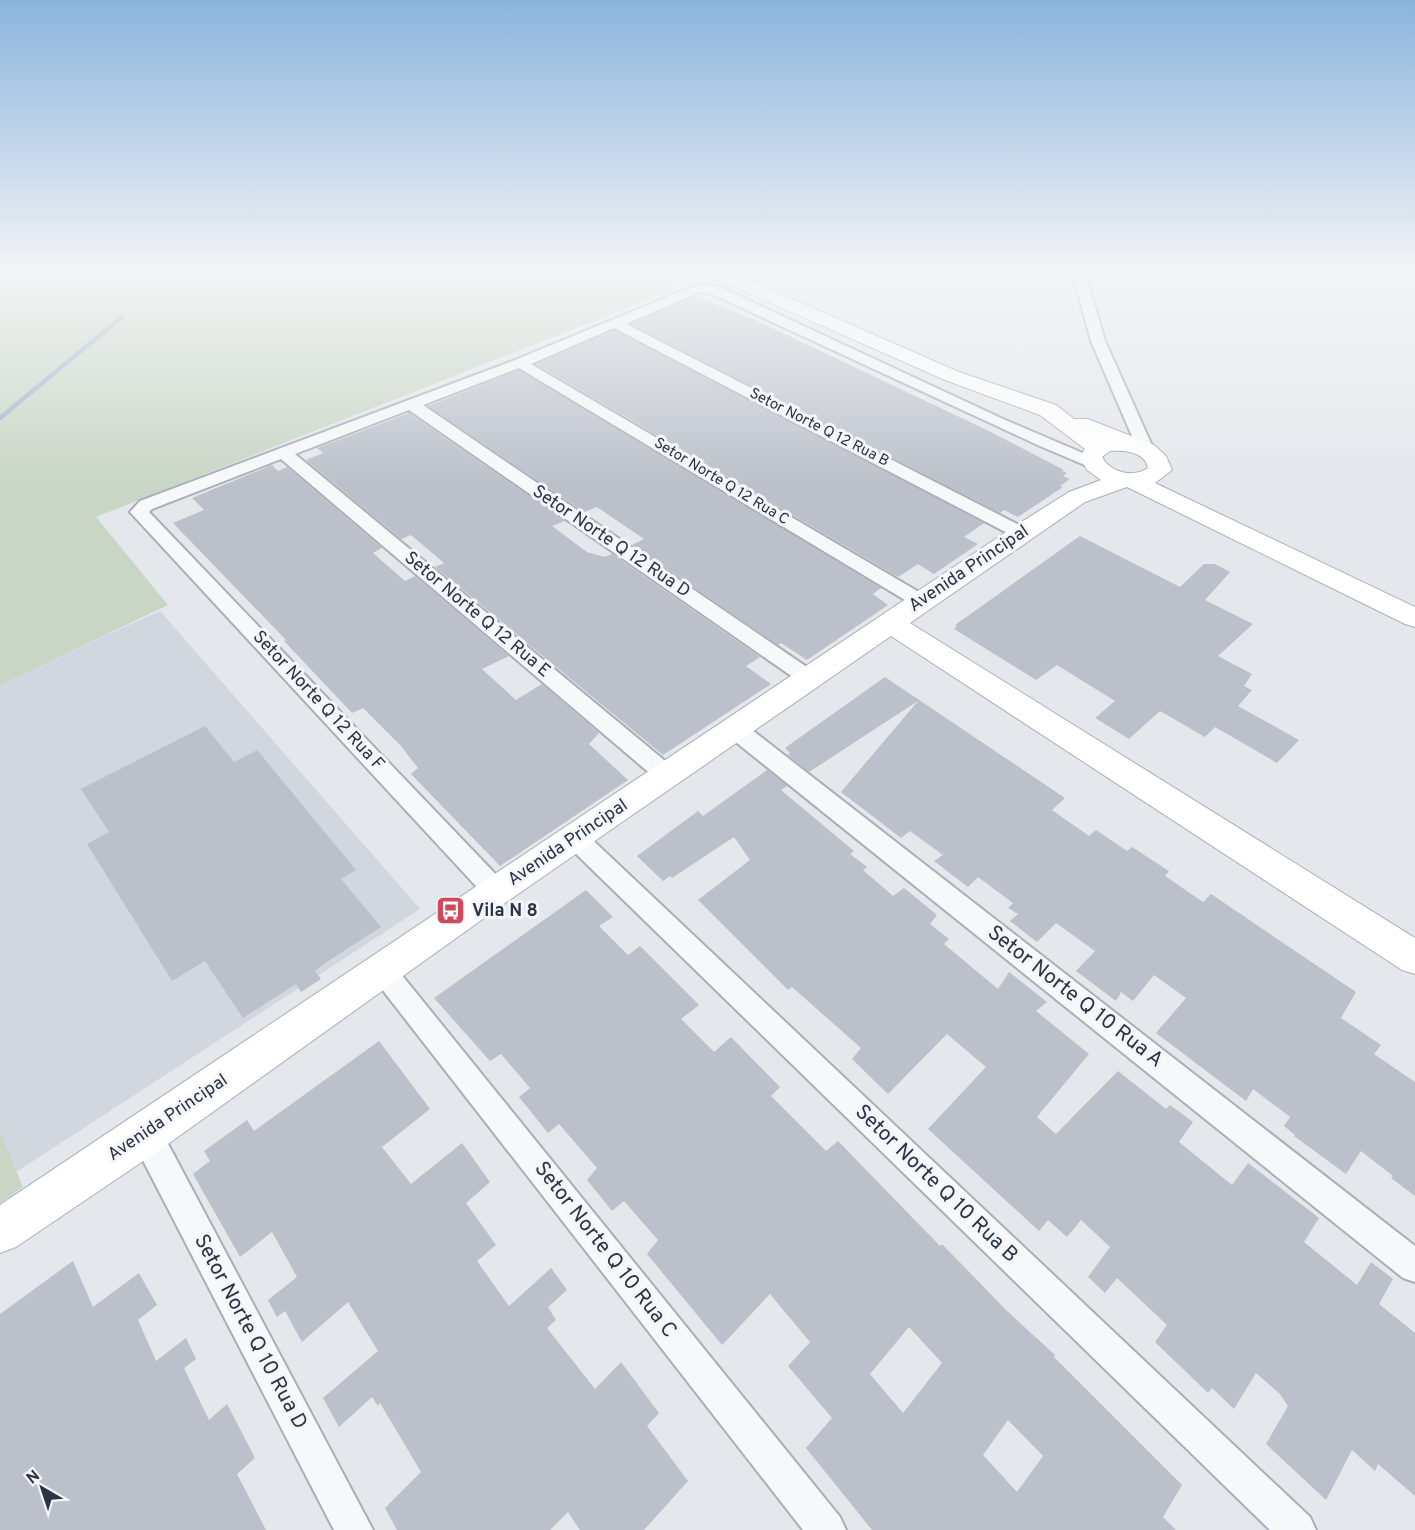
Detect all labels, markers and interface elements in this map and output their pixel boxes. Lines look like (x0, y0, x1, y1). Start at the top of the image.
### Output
street label: Setor Norte Q 12 Rua B (746, 385, 892, 471)
street label: Setor Norte Q 12 Rua C (650, 434, 792, 530)
street label: Setor Norte Q 12 Rua D (528, 481, 694, 603)
street label: Avenida Principal (904, 520, 1034, 618)
street label: Setor Norte Q 12 Rua E (399, 547, 555, 683)
street label: Setor Norte Q 12 Rua F (247, 626, 389, 776)
street label: Avenida Principal (503, 794, 633, 892)
bus stop icon: Vila N 8 (435, 895, 467, 927)
place label: Vila N 8 (472, 900, 538, 923)
street label: Setor Norte Q 10 Rua A (981, 920, 1169, 1074)
street label: Avenida Principal (103, 1069, 233, 1167)
street label: Setor Norte Q 10 Rua B (849, 1099, 1023, 1269)
street label: Setor Norte Q 10 Rua C (528, 1156, 682, 1344)
street label: Setor Norte Q 10 Rua D (187, 1230, 313, 1434)
north arrow (12, 1458, 72, 1518)
text: N (23, 1467, 45, 1489)

